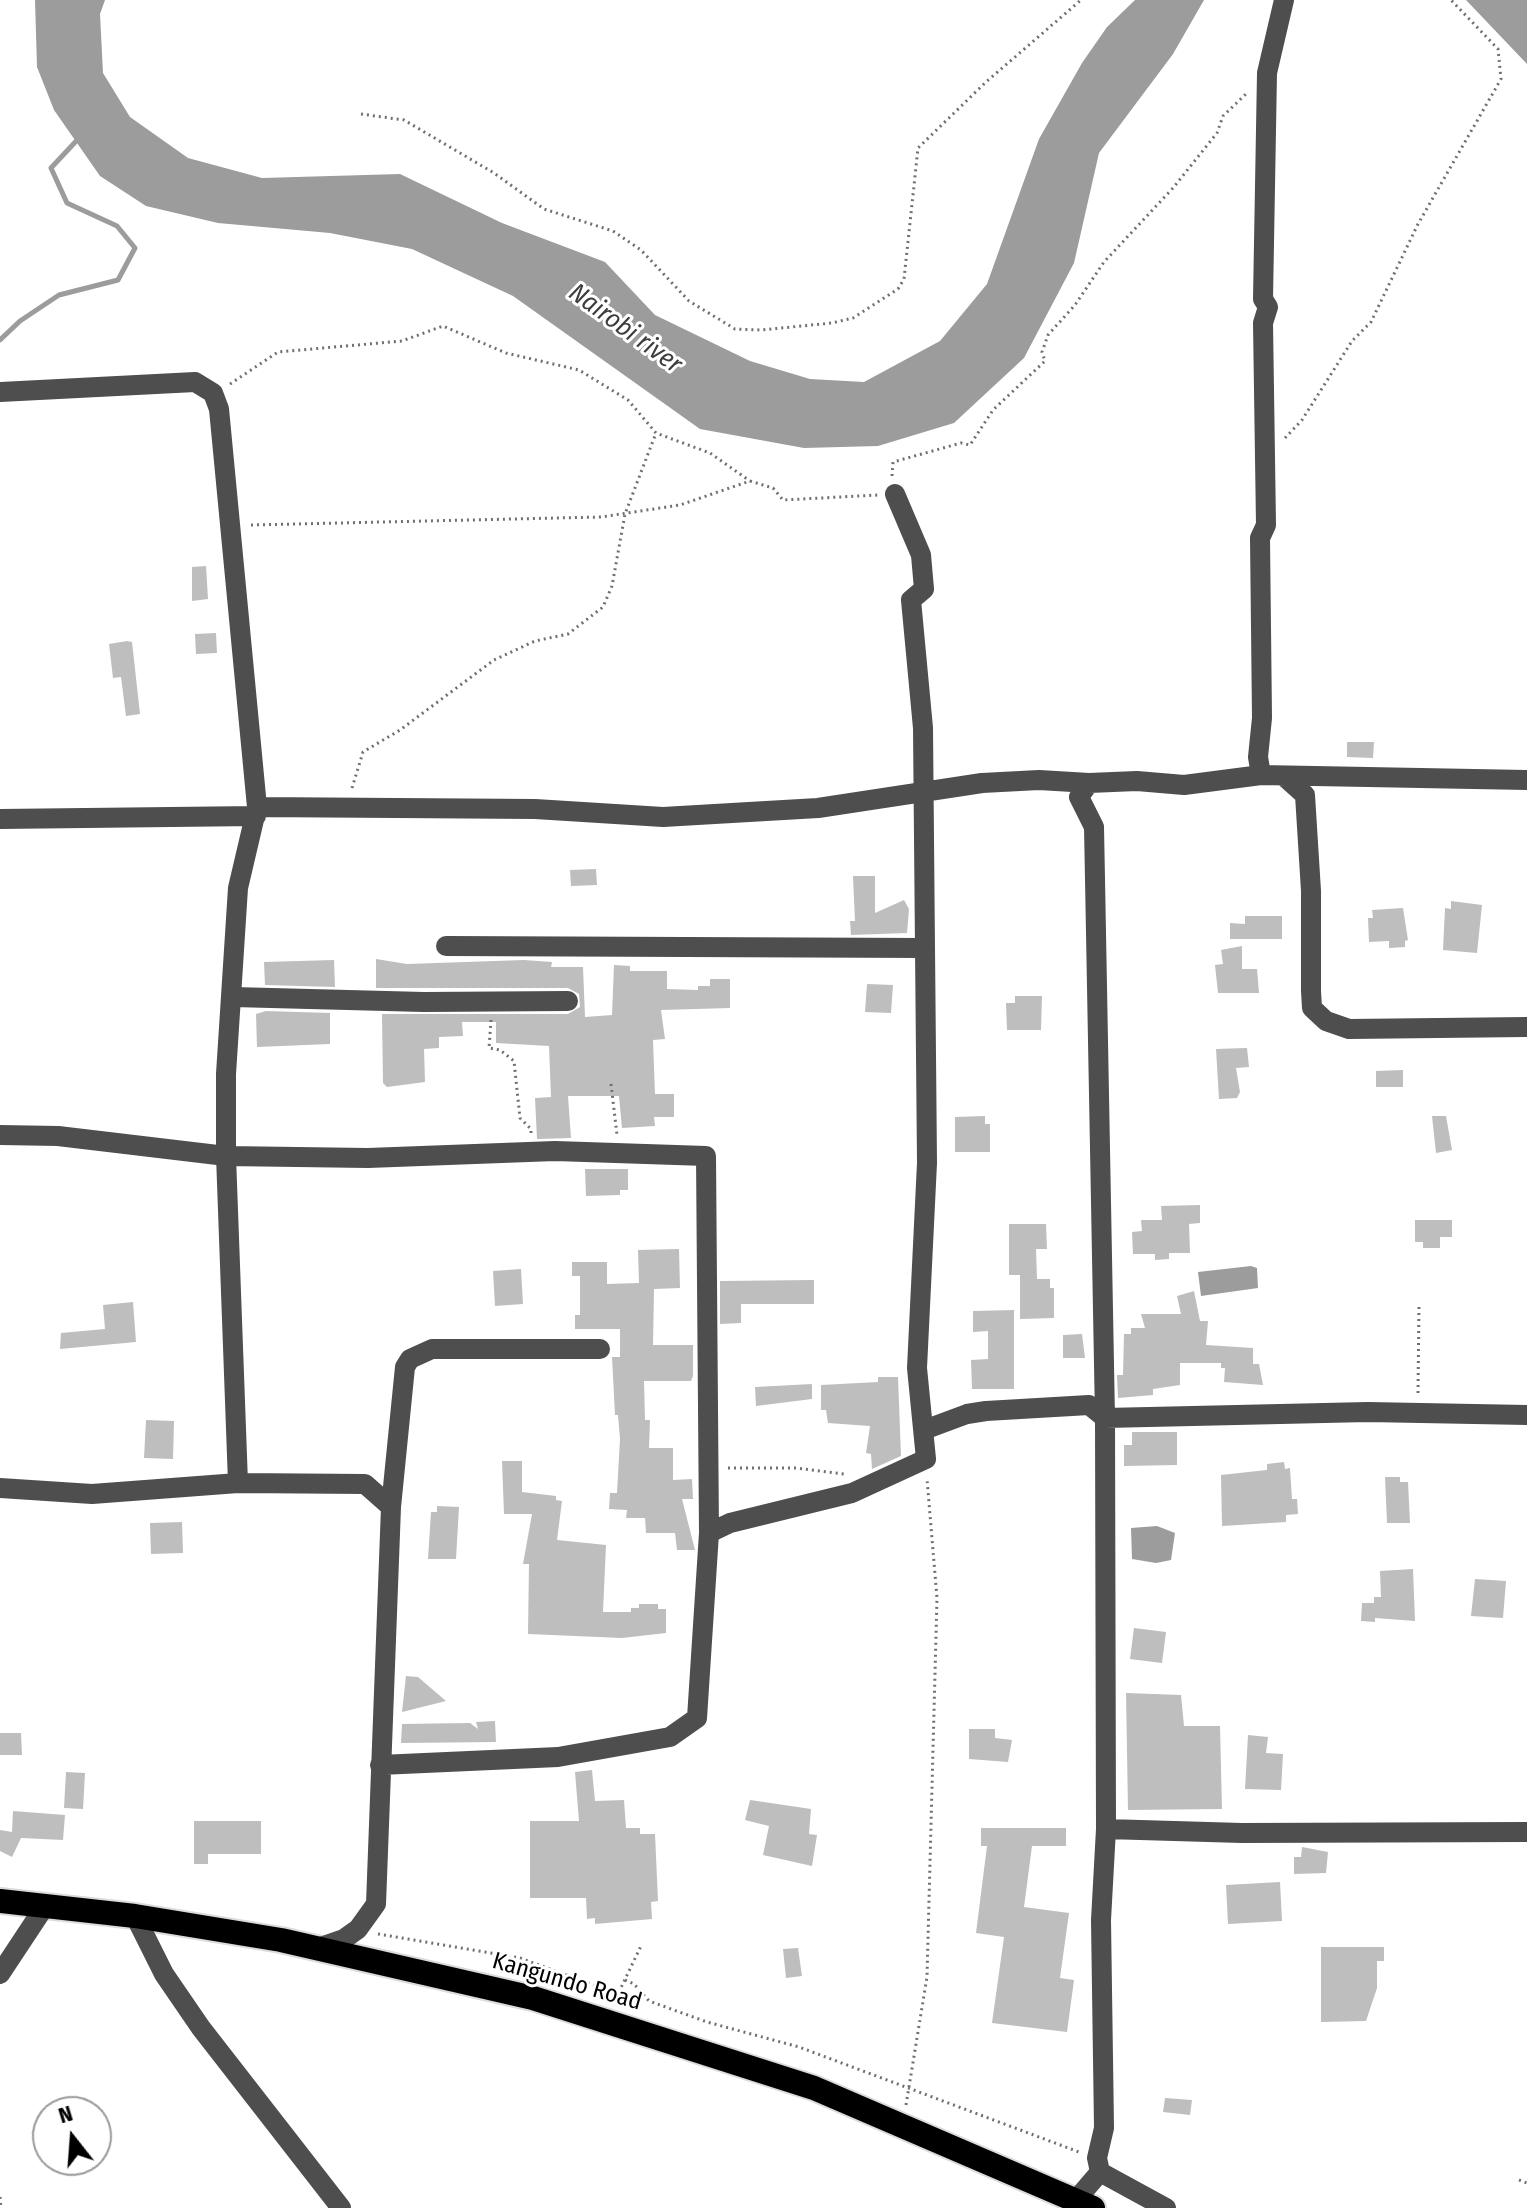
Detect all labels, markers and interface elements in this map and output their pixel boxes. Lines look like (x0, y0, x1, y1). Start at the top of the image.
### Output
water label: Nairobi river (562, 278, 688, 380)
street label: Kangundo Road (489, 1947, 645, 2017)
north arrow (32, 2096, 112, 2176)
text: N (55, 2100, 76, 2129)

